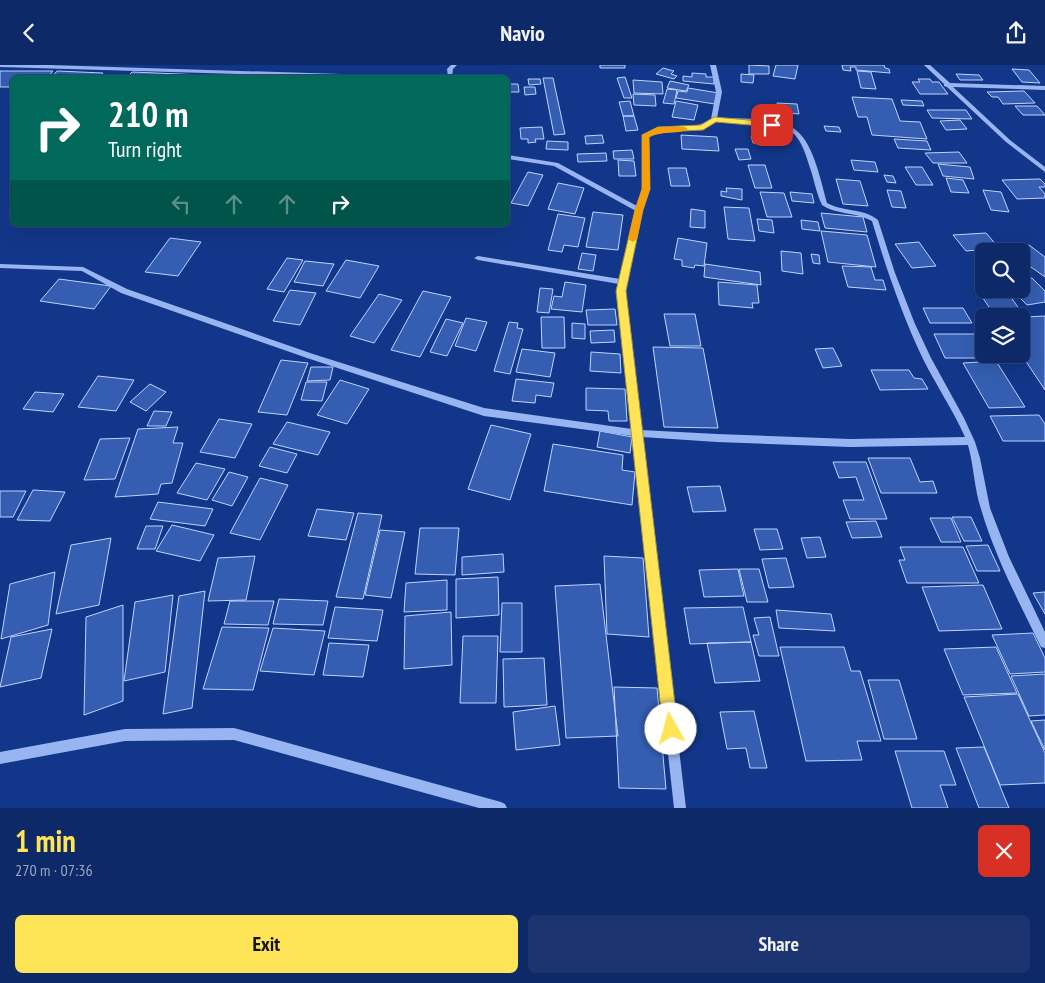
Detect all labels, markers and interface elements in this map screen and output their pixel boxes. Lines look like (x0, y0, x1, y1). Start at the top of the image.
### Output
icon: back (15, 19, 43, 47)
text: Navio (500, 19, 545, 47)
icon: share (1002, 19, 1030, 47)
text: 210 m (108, 91, 189, 137)
icon: right (25, 95, 90, 160)
pin (751, 104, 793, 146)
icon: arrive (758, 111, 786, 139)
text: Turn right (108, 135, 182, 163)
icon: left (167, 190, 195, 218)
icon: ahead (220, 190, 248, 218)
icon: ahead (273, 190, 301, 218)
icon: right (326, 190, 354, 218)
map controls (975, 243, 1030, 363)
button: search (975, 243, 1030, 298)
button: layers (975, 308, 1030, 363)
position arrow (644, 702, 696, 754)
text: 1 min (15, 821, 76, 860)
button: close (978, 825, 1030, 877)
text: 270 m · 07:36 (15, 860, 93, 880)
button: Exit (15, 915, 518, 973)
button: Share (528, 915, 1030, 973)

